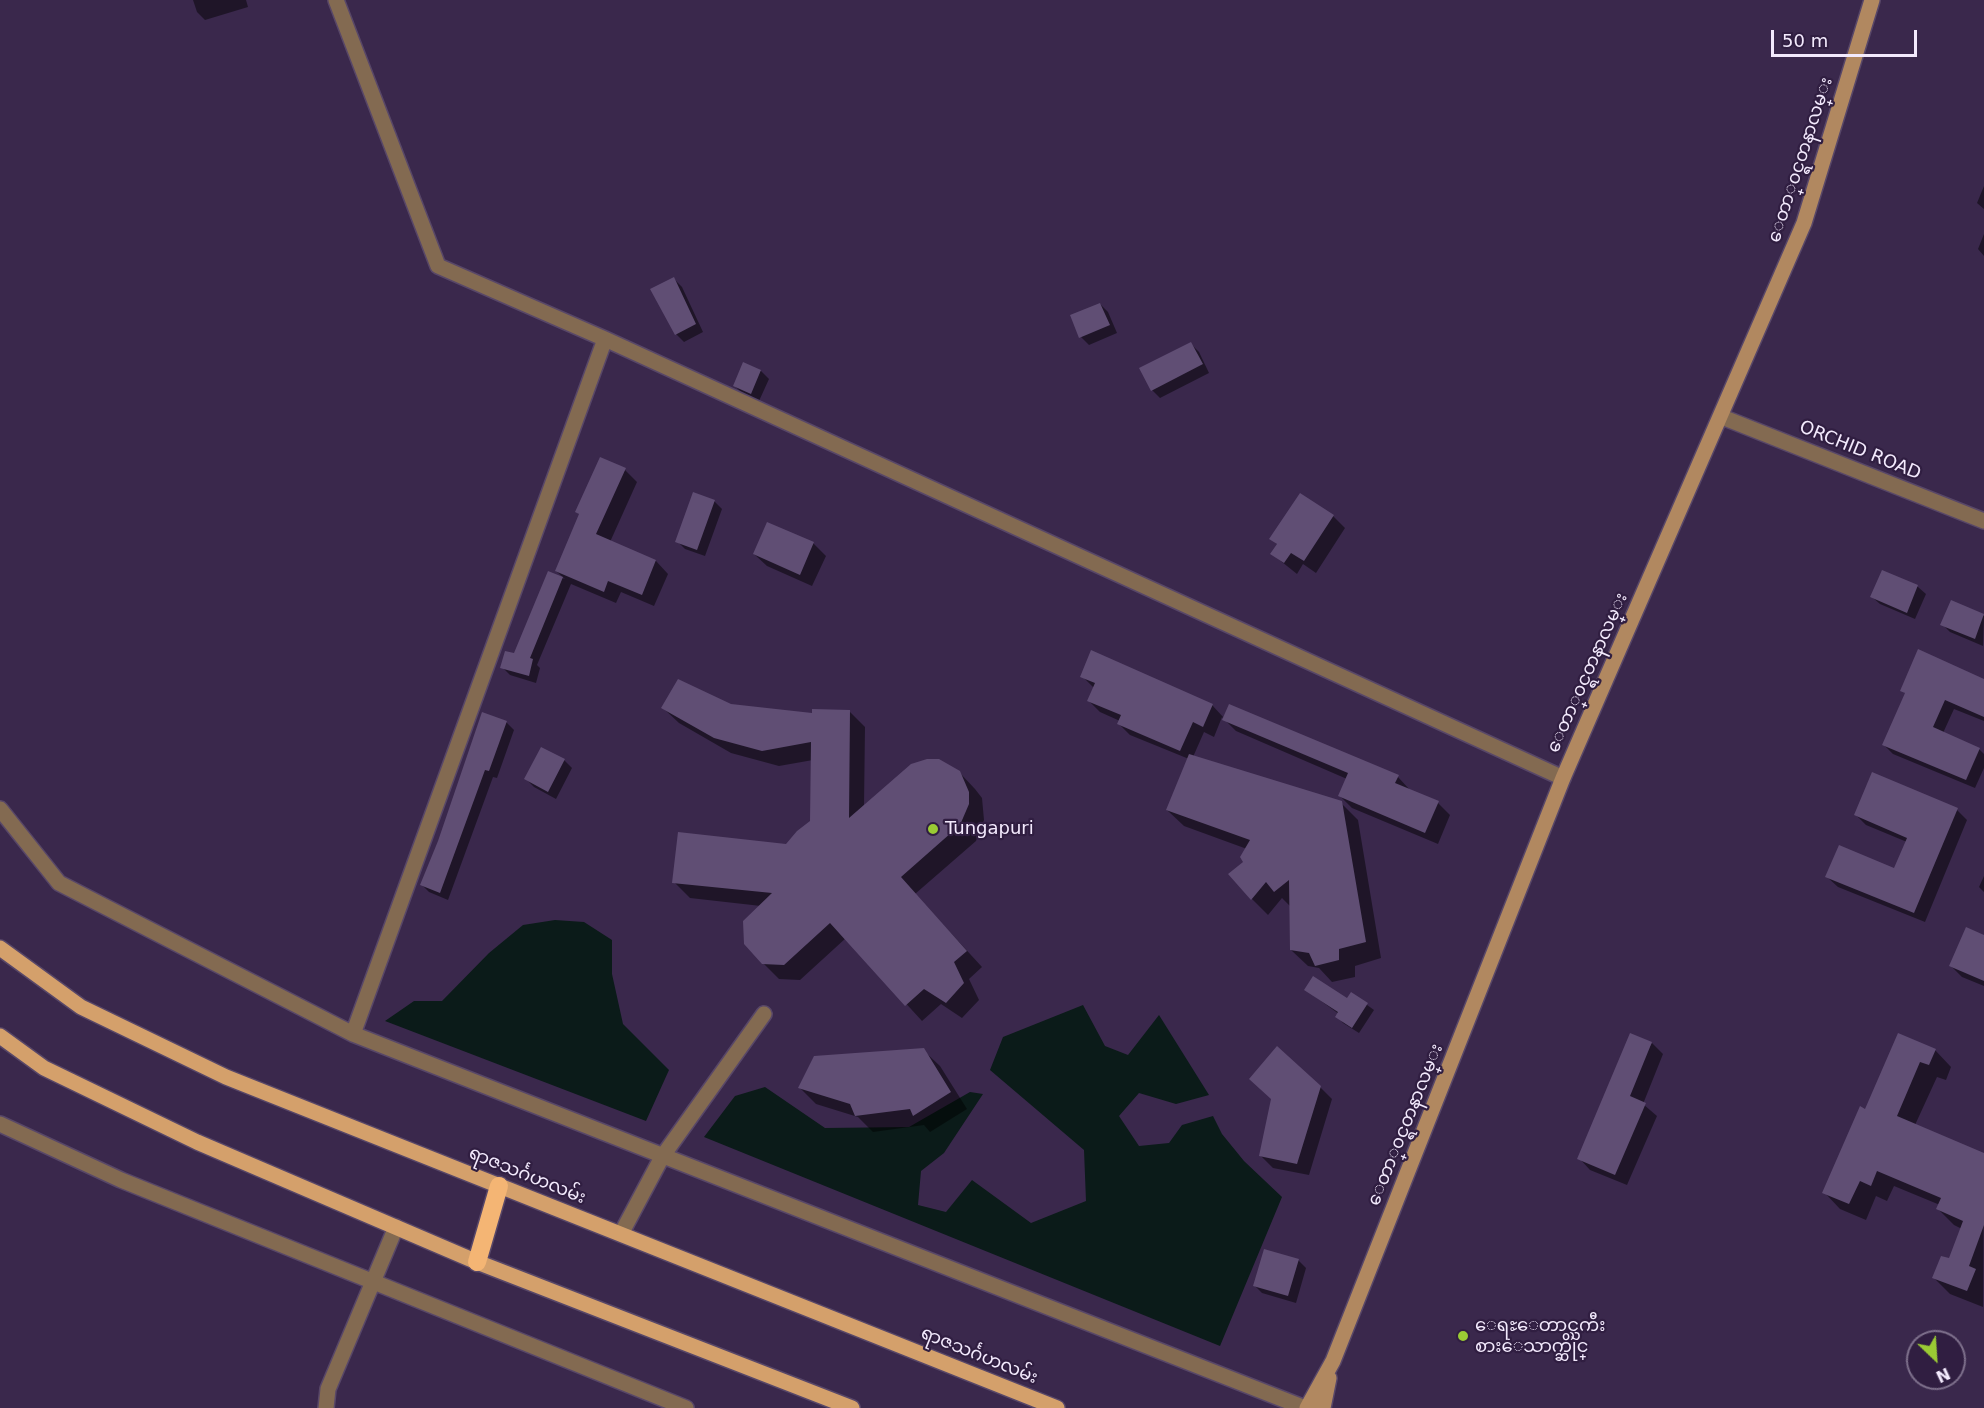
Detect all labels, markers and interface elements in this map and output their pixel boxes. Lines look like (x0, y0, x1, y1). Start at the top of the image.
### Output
scale bar (1774, 18, 1920, 56)
text: 50 m (1782, 30, 1828, 51)
street label: ေတာ္၀င္ရတနာလမ္း (1764, 75, 1838, 245)
street label: ORCHID ROAD (1796, 417, 1924, 485)
street label: ေတာ္၀င္ရတနာလမ္း (1543, 590, 1633, 756)
place label: Tungapuri (945, 818, 1034, 840)
marker: Tungapuri (926, 822, 940, 836)
street label: ေတာ္၀င္ရတနာလမ္း (1364, 1041, 1448, 1209)
street label: ရာဇသင်္ဂဟလမ်း (465, 1143, 589, 1209)
place label: ေရႊေတာင္ႀကီး စားေသာက္ဆိုင္ (1475, 1315, 1605, 1358)
street label: ရာဇသင်္ဂဟလမ်း (917, 1323, 1041, 1389)
marker: ေရႊေတာင္ႀကီး စားေသာက္ဆိုင္ (1456, 1329, 1470, 1343)
north arrow (1906, 1330, 1966, 1390)
text: N (1933, 1364, 1953, 1386)

